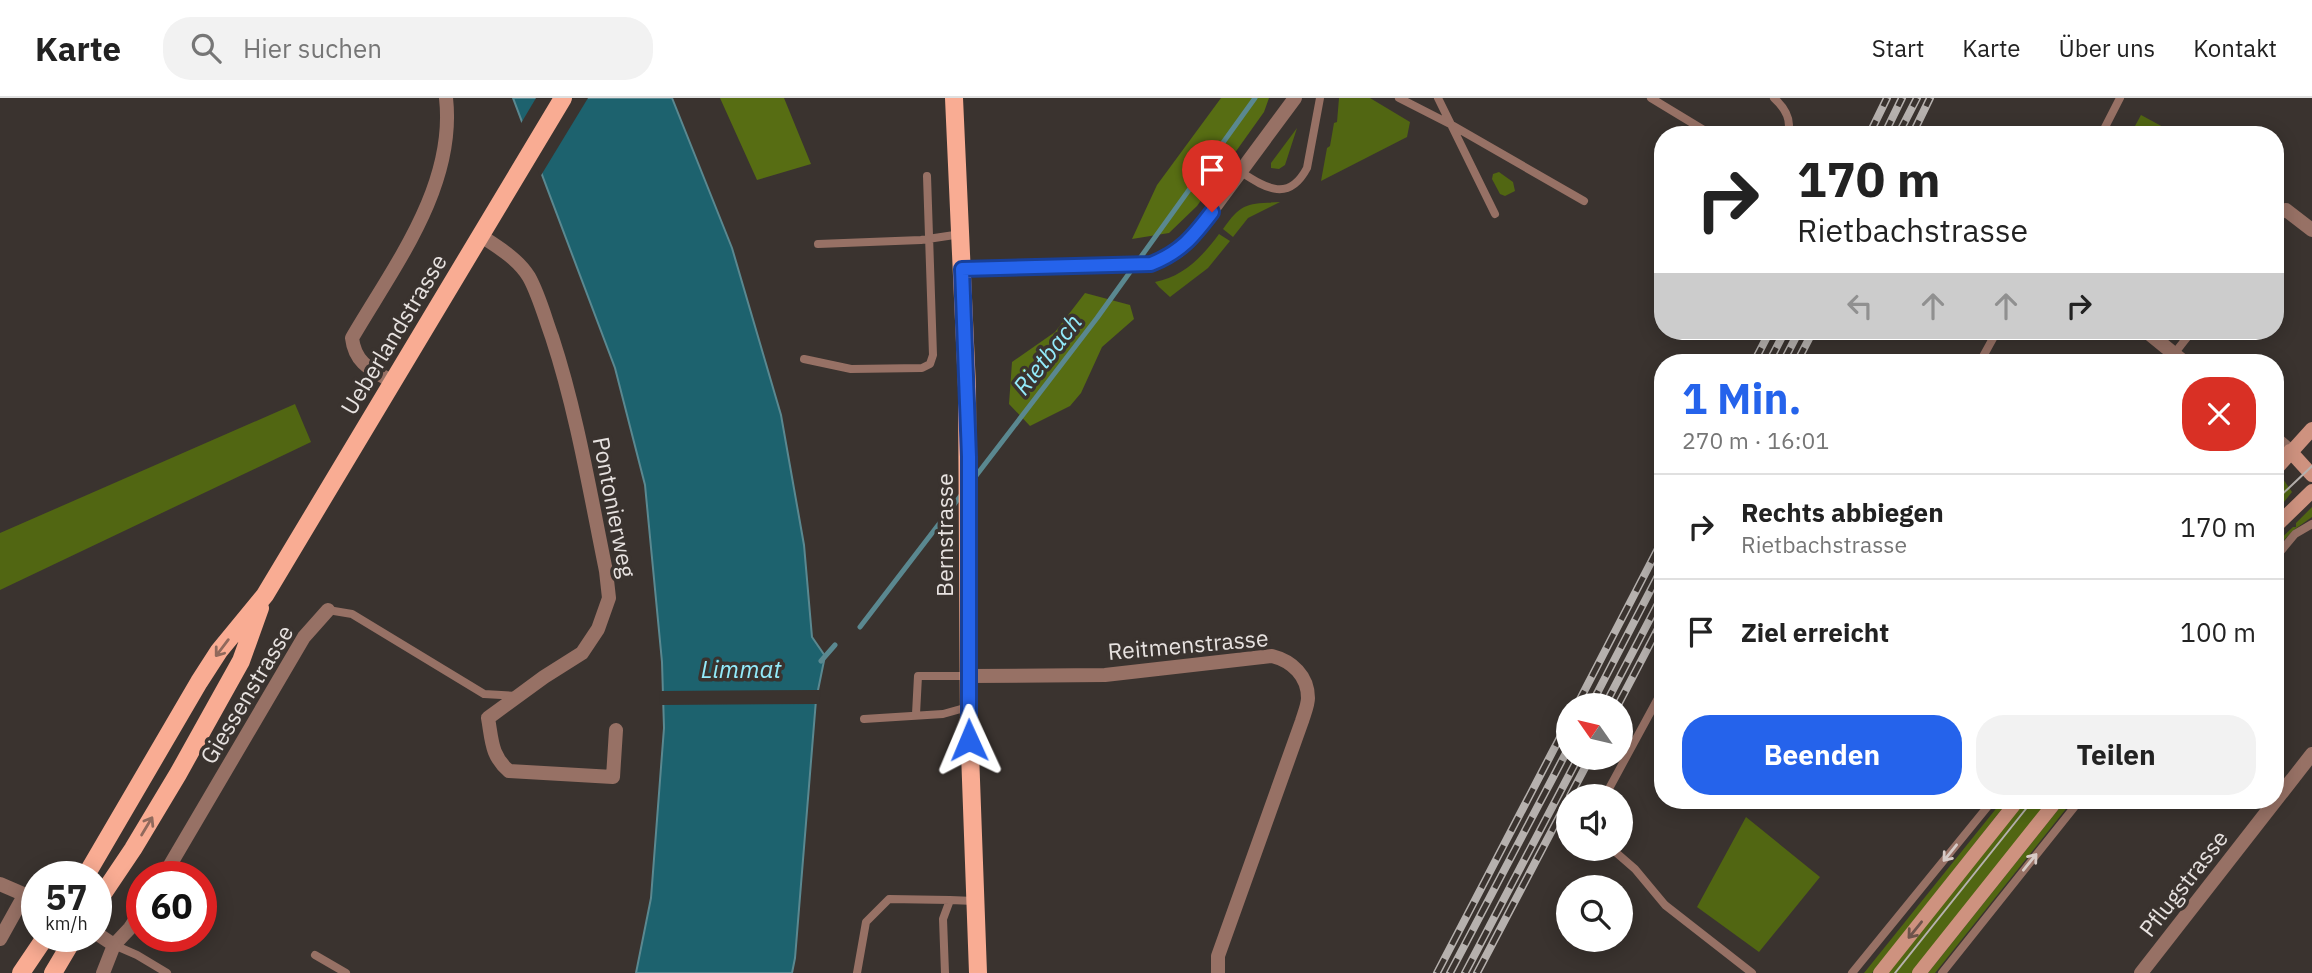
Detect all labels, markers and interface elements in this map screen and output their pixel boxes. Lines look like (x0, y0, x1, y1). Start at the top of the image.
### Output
search box (163, 17, 653, 80)
text: Karte (35, 27, 121, 70)
icon: search (187, 29, 225, 67)
text: Hier suchen (243, 31, 382, 65)
text: Start (1872, 32, 1924, 64)
text: Karte (1962, 32, 2020, 64)
text: Über uns (2058, 32, 2155, 64)
text: Kontakt (2193, 32, 2277, 64)
pin (1182, 140, 1242, 212)
text: 170 m (1797, 147, 1941, 210)
icon: arrive (1193, 151, 1231, 189)
icon: right (1682, 154, 1773, 245)
text: Rietbachstrasse (1797, 209, 2028, 251)
street label: Ueberlandstrasse (333, 248, 453, 420)
icon: left (1841, 287, 1879, 325)
icon: ahead (1914, 287, 1952, 325)
icon: ahead (1987, 287, 2025, 325)
icon: right (2060, 287, 2098, 325)
water label: Rietbach (1005, 307, 1089, 401)
text: 1 Min. (1682, 371, 1802, 426)
button: close (2182, 377, 2256, 451)
text: 270 m · 16:01 (1682, 425, 1829, 455)
street label: Pontonierweg (587, 434, 643, 580)
street label: Bernstrasse (929, 473, 959, 597)
text: Rechts abbiegen (1741, 495, 1944, 529)
icon: right (1682, 508, 1720, 546)
text: 170 m (2180, 510, 2256, 544)
text: Rietbachstrasse (1741, 529, 1907, 559)
icon: arrive (1682, 613, 1720, 651)
text: Ziel erreicht (1741, 615, 1889, 649)
text: 100 m (2180, 615, 2256, 649)
street label: Giessenstrasse (193, 619, 299, 769)
street label: Reitmenstrasse (1106, 622, 1270, 666)
one-way arrow (215, 638, 230, 657)
water label: Limmat (701, 653, 783, 685)
north arrow (1556, 693, 1633, 770)
map controls (1556, 693, 1633, 952)
position arrow (932, 703, 1006, 777)
button: Beenden (1682, 715, 1962, 795)
button: Teilen (1976, 715, 2256, 795)
button: sound (1556, 784, 1633, 861)
one-way arrow (140, 817, 154, 837)
street label: Pflugstrasse (2132, 824, 2234, 942)
one-way arrow (1942, 843, 1957, 861)
one-way arrow (2022, 854, 2038, 872)
speed limit sign: 60 (126, 861, 217, 952)
text: 57 (45, 874, 88, 920)
button: search (1556, 875, 1633, 952)
text: km/h (45, 912, 88, 935)
one-way arrow (1907, 920, 1922, 938)

